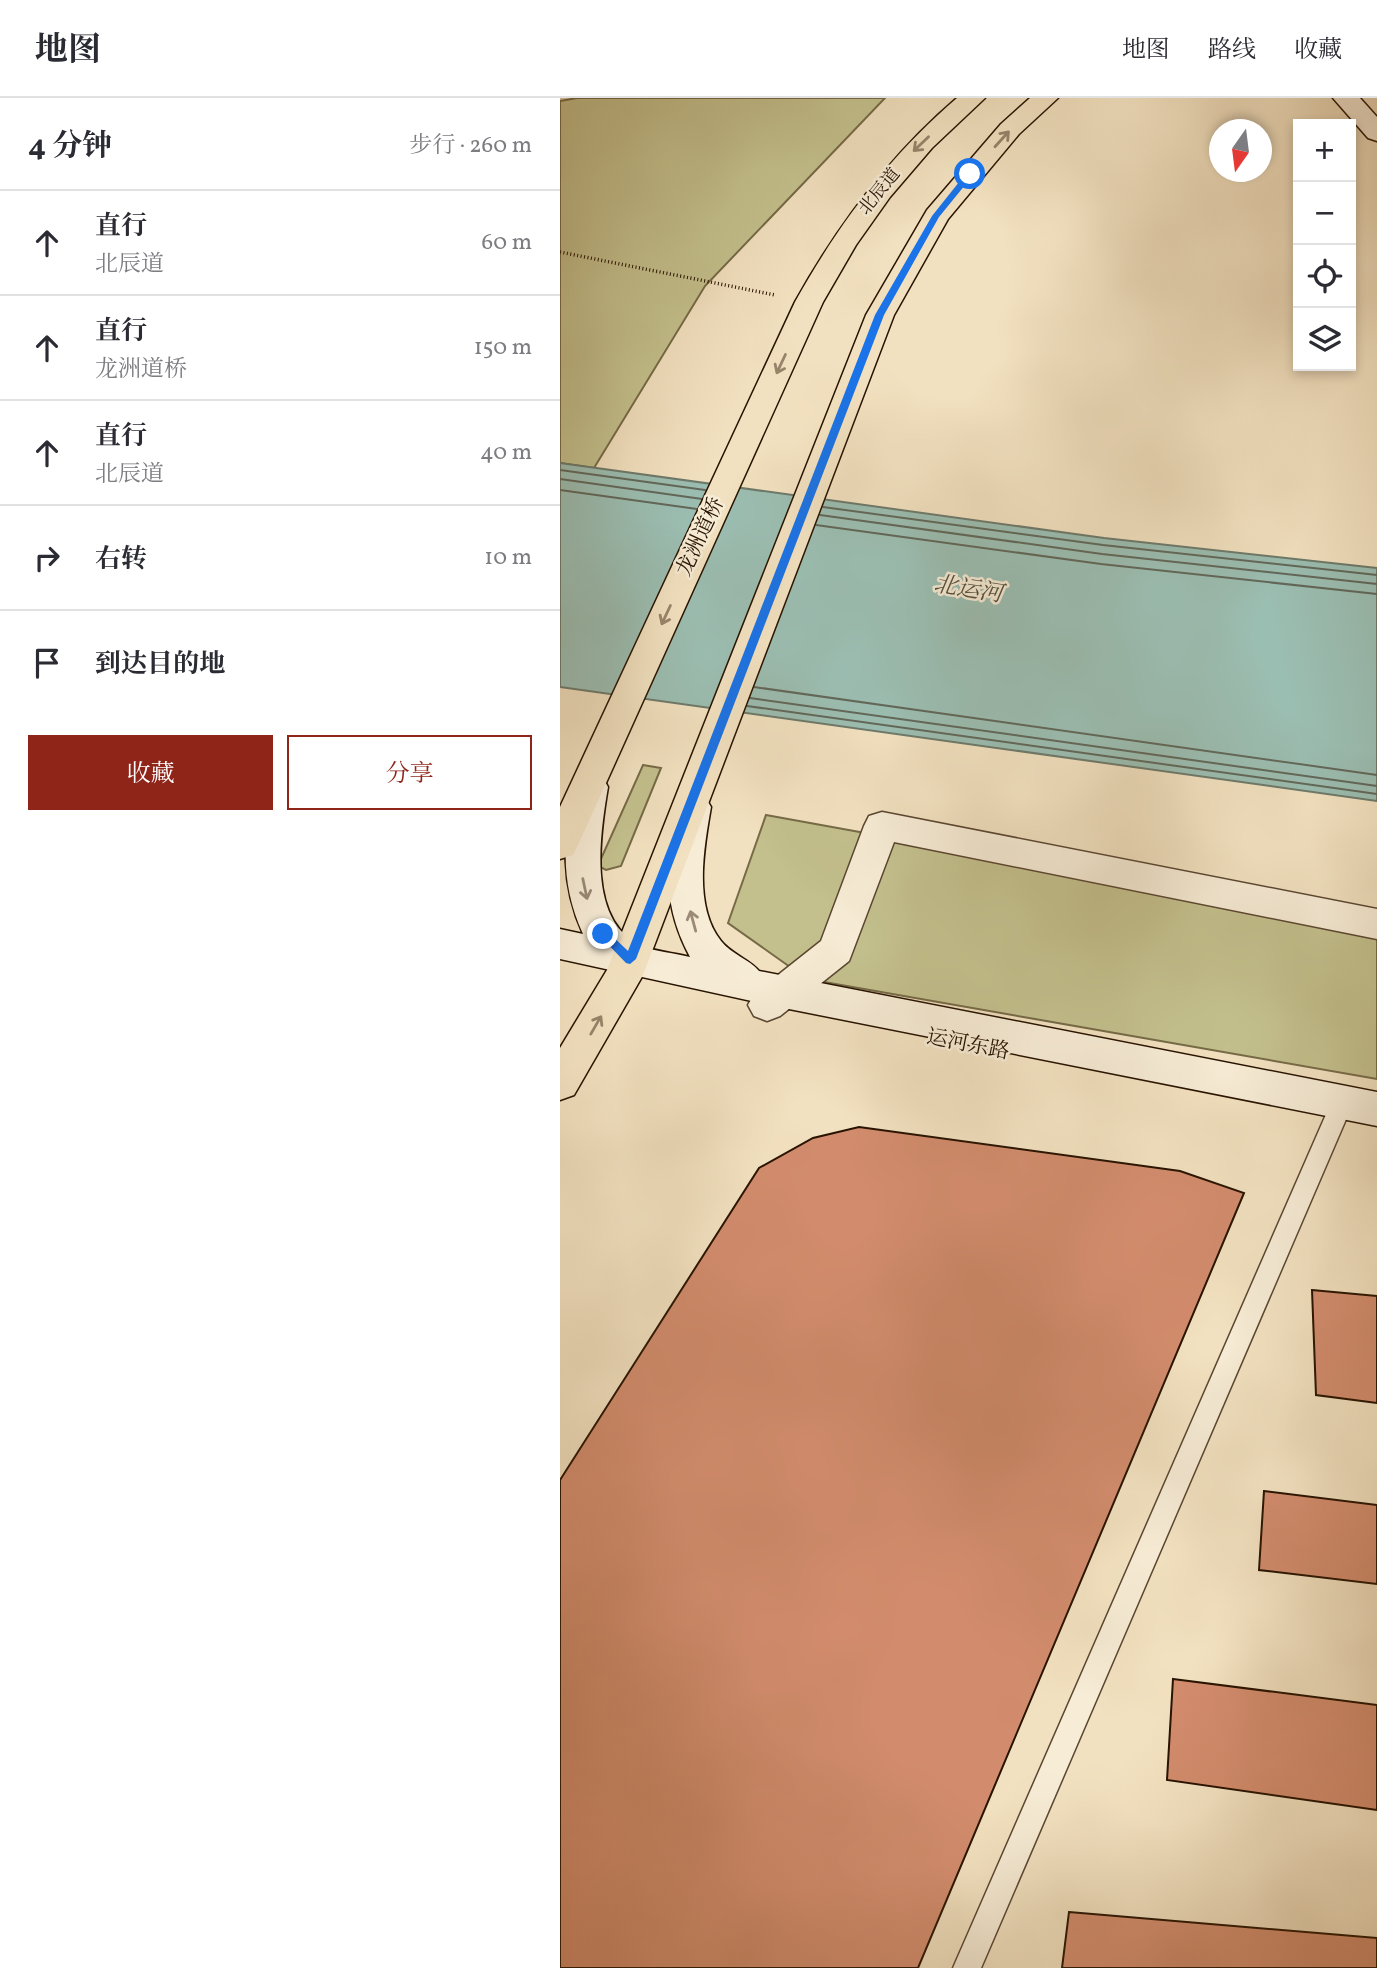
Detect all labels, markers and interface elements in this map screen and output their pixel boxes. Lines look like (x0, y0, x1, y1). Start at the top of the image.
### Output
text: 地图 (35, 29, 101, 75)
text: 地图 (1122, 34, 1170, 68)
text: 路线 (1208, 34, 1256, 68)
text: 收藏 (1294, 34, 1342, 68)
north arrow (1209, 119, 1272, 182)
map controls (1293, 119, 1356, 371)
button: + (1293, 119, 1356, 182)
text: 4 分钟 (28, 126, 112, 168)
text: 步行 · 260 m (410, 130, 532, 162)
one-way arrow (993, 131, 1010, 148)
one-way arrow (913, 135, 930, 152)
route start (954, 158, 985, 189)
street label: 北辰道 (853, 163, 907, 221)
button: − (1293, 182, 1356, 245)
text: 直行 (95, 209, 147, 245)
icon: ahead (28, 224, 66, 262)
text: 60 m (482, 227, 532, 259)
button: locate (1293, 245, 1356, 308)
text: 北辰道 (95, 249, 164, 281)
button: layers (1293, 308, 1356, 371)
text: 直行 (95, 314, 147, 350)
icon: ahead (28, 329, 66, 367)
text: 150 m (474, 332, 532, 364)
one-way arrow (773, 353, 787, 374)
text: 龙洲道桥 (95, 354, 187, 386)
text: 直行 (95, 419, 147, 455)
icon: ahead (28, 434, 66, 472)
text: 40 m (480, 437, 532, 469)
text: 北辰道 (95, 459, 164, 491)
street label: 龙洲道桥 (670, 493, 732, 581)
icon: right (28, 539, 66, 577)
text: 右转 (95, 542, 147, 578)
text: 10 m (484, 542, 532, 574)
water label: 北运河 (931, 569, 1009, 612)
one-way arrow (659, 604, 672, 625)
icon: arrive (28, 644, 66, 682)
text: 到达目的地 (95, 647, 225, 683)
button: 收藏 (28, 735, 273, 810)
button: 分享 (287, 735, 532, 810)
one-way arrow (578, 877, 592, 900)
one-way arrow (686, 910, 699, 932)
route end (587, 918, 618, 949)
one-way arrow (590, 1015, 604, 1035)
street label: 运河东路 (924, 1023, 1012, 1067)

